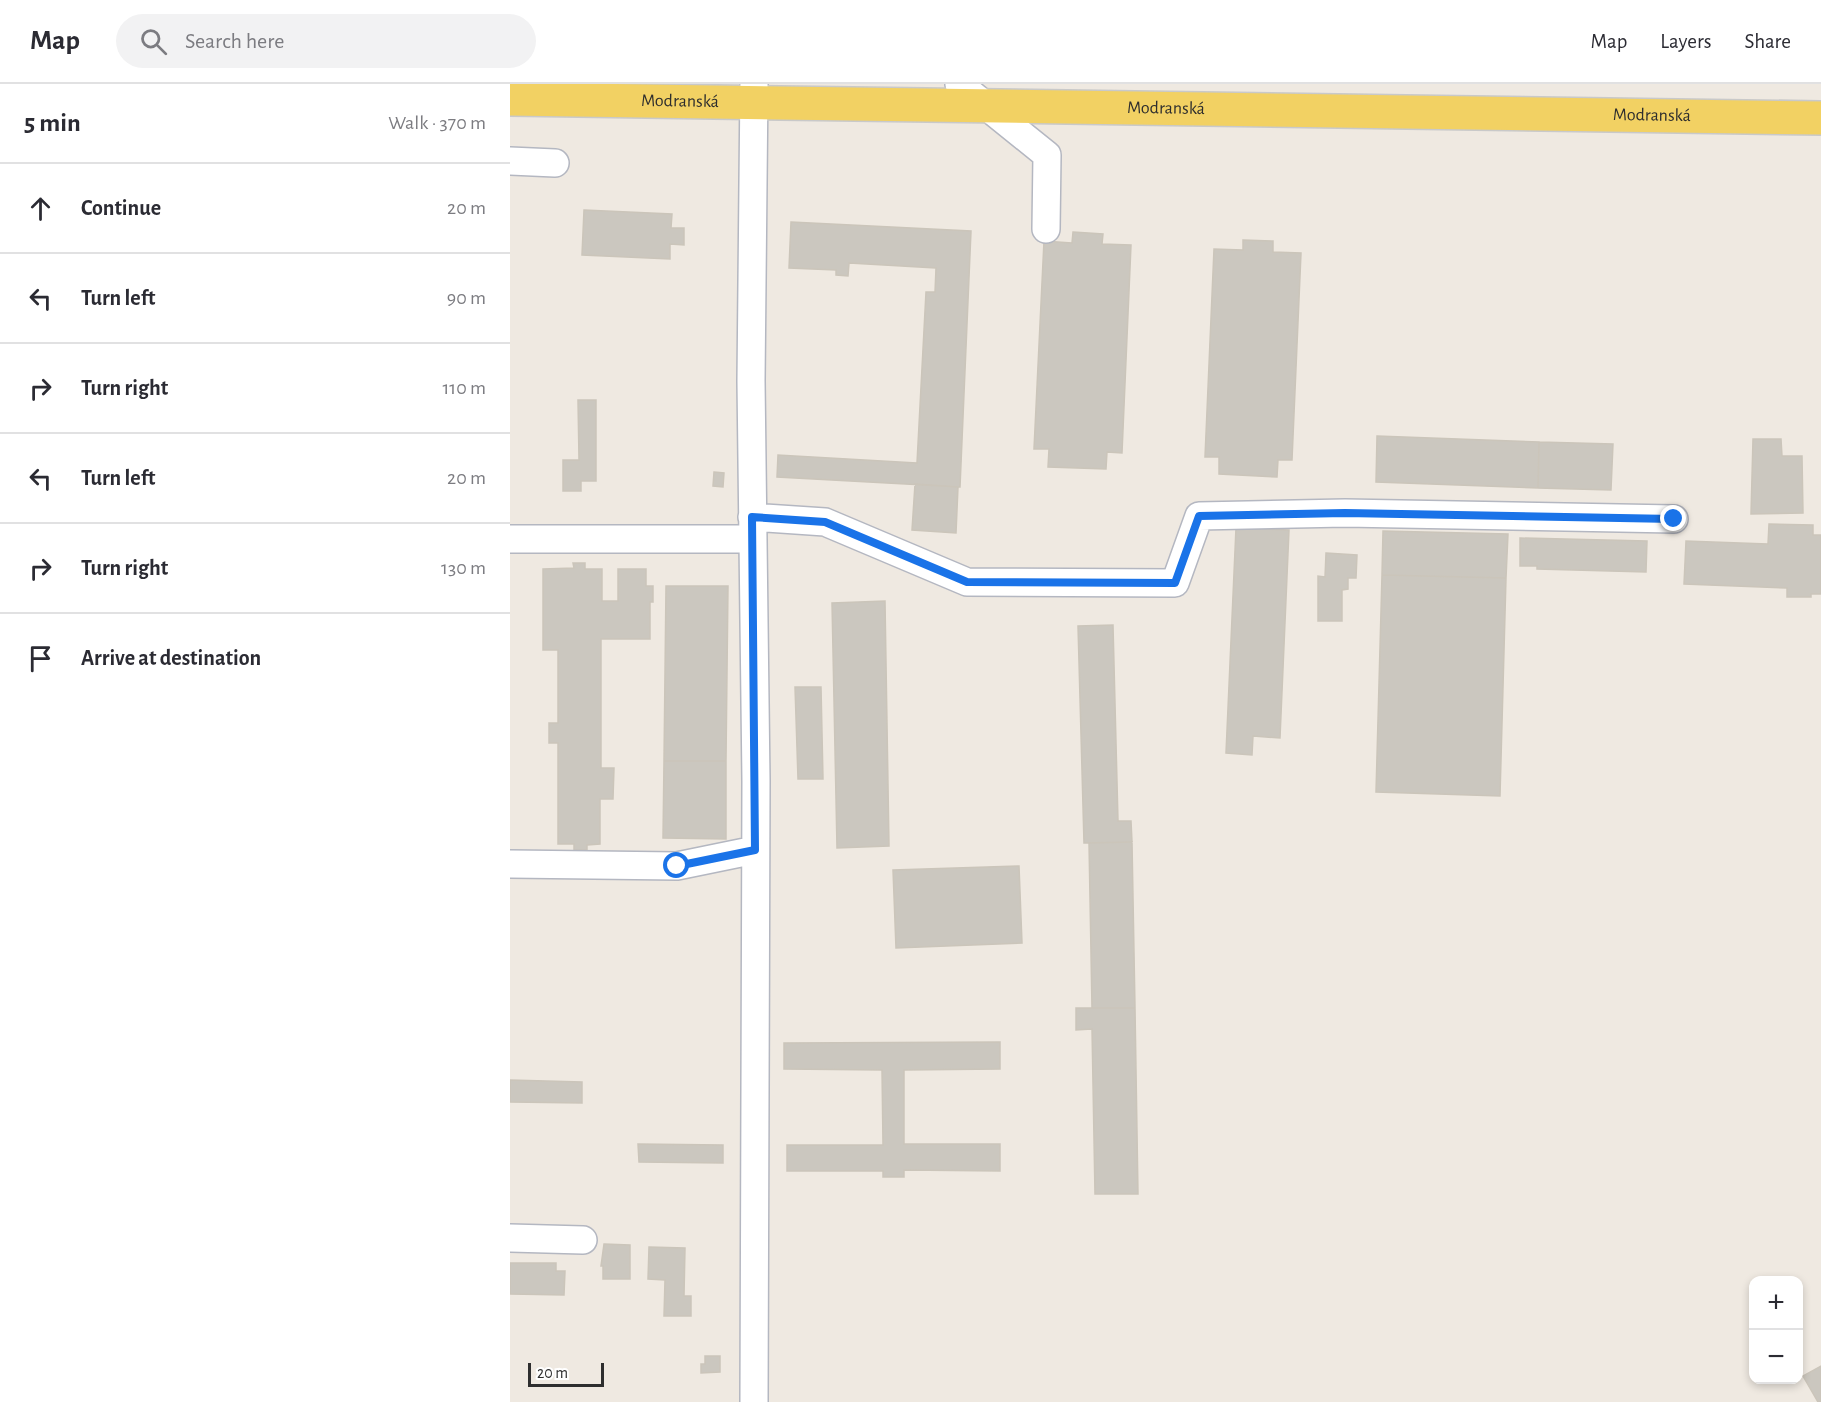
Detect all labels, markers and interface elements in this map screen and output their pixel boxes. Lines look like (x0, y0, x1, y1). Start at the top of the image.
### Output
search box (116, 14, 536, 68)
icon: search (137, 25, 170, 58)
text: Map (30, 27, 80, 55)
text: Search here (185, 30, 284, 52)
text: Map (1591, 31, 1627, 52)
text: Layers (1660, 31, 1711, 52)
text: Share (1744, 31, 1791, 52)
street label: Modranská (641, 92, 719, 111)
street label: Modranská (1127, 99, 1205, 118)
street label: Modranská (1613, 106, 1691, 125)
text: 5 min (24, 110, 81, 136)
text: Walk · 370 m (388, 113, 486, 133)
icon: ahead (24, 192, 57, 225)
text: Continue (81, 197, 161, 219)
text: 20 m (447, 198, 486, 218)
icon: left (24, 282, 57, 315)
text: Turn left (81, 287, 155, 309)
text: 90 m (447, 288, 486, 308)
icon: right (24, 372, 57, 405)
text: Turn right (81, 377, 168, 399)
text: 110 m (442, 378, 486, 398)
icon: left (24, 462, 57, 495)
text: Turn left (81, 467, 155, 489)
text: 20 m (447, 468, 486, 488)
route end (1660, 505, 1686, 531)
icon: right (24, 552, 57, 585)
text: Turn right (81, 557, 168, 579)
text: 130 m (441, 558, 486, 578)
icon: arrive (24, 642, 57, 675)
text: Arrive at destination (81, 647, 261, 669)
route start (663, 852, 689, 878)
map controls (1749, 1276, 1803, 1384)
button: + (1749, 1276, 1803, 1330)
button: − (1749, 1330, 1803, 1384)
scale bar (528, 1360, 604, 1388)
text: 20 m (537, 1365, 568, 1381)

